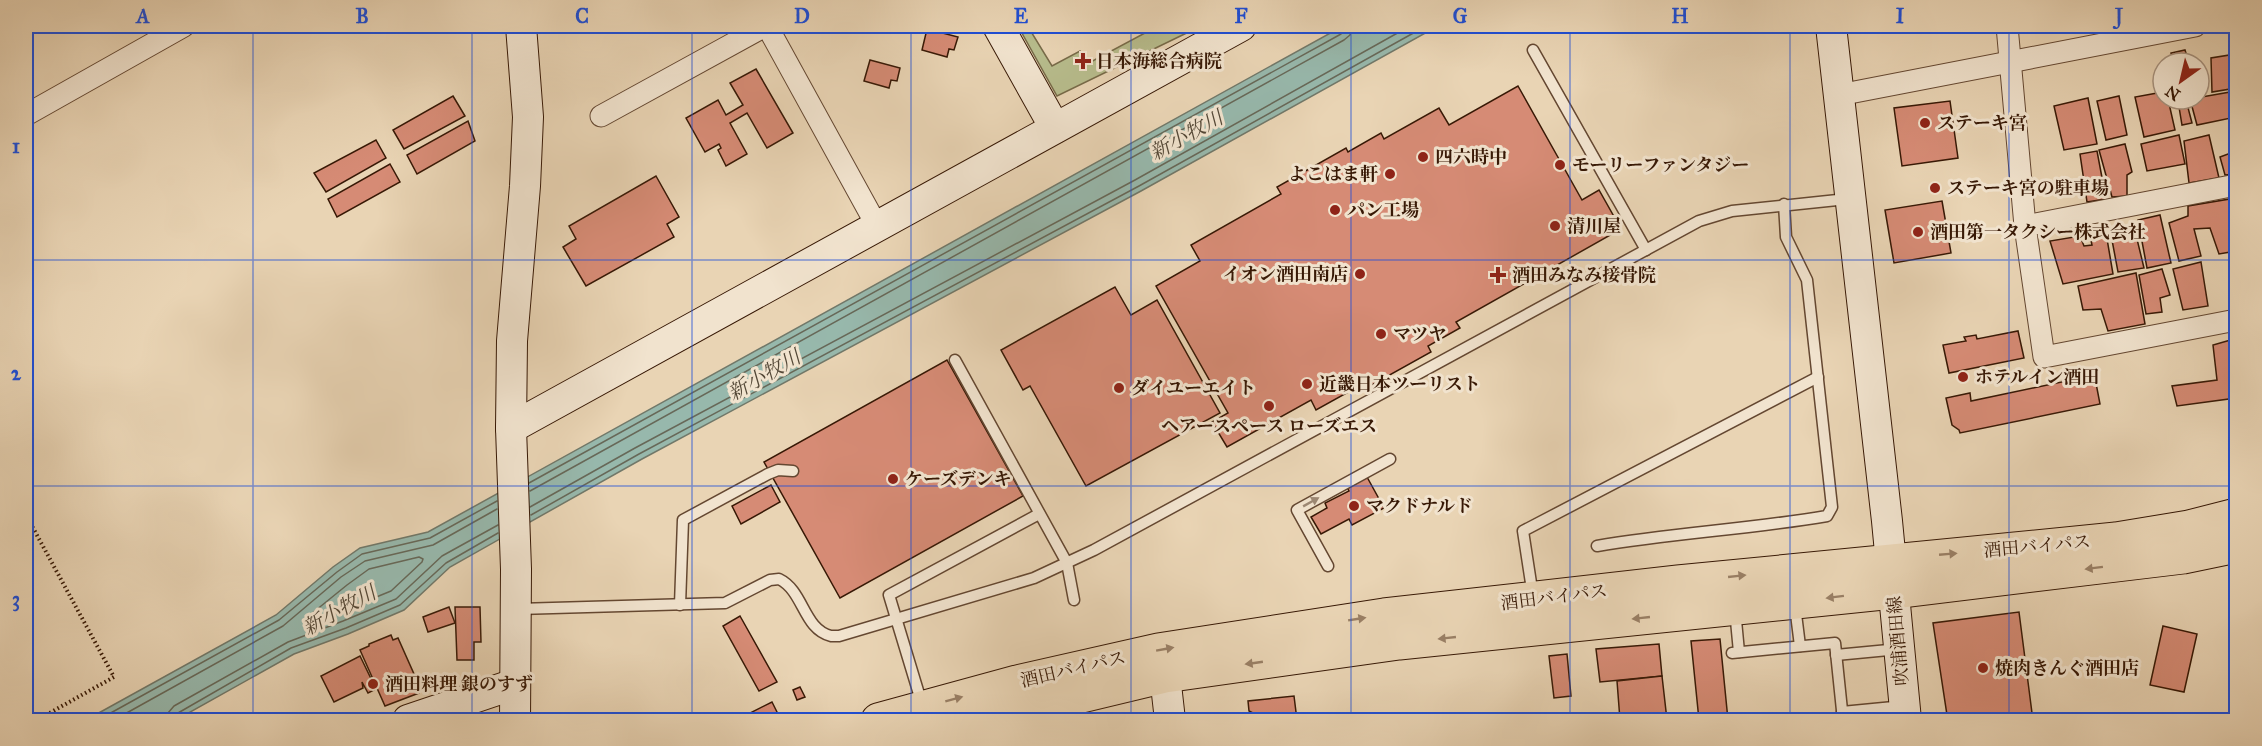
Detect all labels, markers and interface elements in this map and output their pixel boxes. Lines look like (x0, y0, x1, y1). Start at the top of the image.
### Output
text: A (134, 4, 150, 28)
text: B (355, 4, 369, 28)
text: C (575, 4, 589, 28)
text: D (794, 4, 810, 28)
text: E (1014, 4, 1029, 28)
text: F (1234, 4, 1248, 28)
text: G (1453, 4, 1468, 28)
text: H (1671, 4, 1689, 28)
text: I (1896, 4, 1905, 28)
text: J (2112, 4, 2124, 30)
place label: 日本海総合病院 (1096, 50, 1222, 72)
north arrow (2151, 51, 2211, 111)
marker: 日本海総合病院 (1074, 52, 1092, 70)
text: N (2162, 81, 2184, 105)
water label: 新小牧川 (1145, 104, 1229, 165)
place label: ステーキ宮 (1937, 112, 2027, 134)
marker: ステーキ宮 (1918, 116, 1932, 130)
text: 1 (12, 134, 20, 158)
place label: 四六時中 (1435, 146, 1507, 168)
marker: 四六時中 (1416, 150, 1430, 164)
place label: モーリーファンタジー (1572, 154, 1749, 176)
marker: モーリーファンタジー (1553, 158, 1567, 172)
place label: よこはま軒 (1288, 163, 1378, 185)
marker: よこはま軒 (1383, 167, 1397, 181)
place label: ステーキ宮の駐車場 (1947, 177, 2109, 199)
marker: ステーキ宮の駐車場 (1928, 181, 1942, 195)
place label: パン工場 (1347, 199, 1419, 221)
marker: パン工場 (1328, 203, 1342, 217)
place label: 清川屋 (1567, 215, 1621, 237)
marker: 清川屋 (1548, 219, 1562, 233)
place label: 酒田第一タクシー株式会社 (1930, 221, 2146, 243)
marker: 酒田第一タクシー株式会社 (1911, 225, 1925, 239)
place label: イオン酒田南店 (1223, 263, 1348, 285)
place label: 酒田みなみ接骨院 (1512, 264, 1656, 286)
marker: 酒田みなみ接骨院 (1489, 266, 1507, 284)
marker: イオン酒田南店 (1353, 267, 1367, 281)
place label: マツヤ (1393, 323, 1446, 345)
marker: マツヤ (1374, 327, 1388, 341)
water label: 新小牧川 (723, 344, 806, 405)
text: 2 (11, 361, 22, 385)
place label: ホテルイン酒田 (1975, 366, 2099, 388)
marker: ホテルイン酒田 (1956, 370, 1970, 384)
place label: 近畿日本ツーリスト (1319, 373, 1481, 395)
place label: ダイユーエイト (1131, 377, 1256, 399)
marker: 近畿日本ツーリスト (1300, 377, 1314, 391)
marker: ダイユーエイト (1112, 381, 1126, 395)
marker: ヘアースペース ローズエス (1262, 399, 1276, 413)
place label: ヘアースペース ローズエス (1161, 415, 1377, 437)
place label: ケーズデンキ (905, 468, 1011, 490)
marker: ケーズデンキ (886, 472, 900, 486)
place label: マクドナルド (1366, 495, 1473, 517)
one-way arrow (1303, 497, 1320, 507)
marker: マクドナルド (1347, 499, 1361, 513)
street label: 酒田バイパス (1982, 530, 2092, 562)
one-way arrow (1939, 549, 1958, 559)
one-way arrow (2085, 563, 2104, 573)
one-way arrow (1727, 571, 1746, 581)
water label: 新小牧川 (298, 579, 382, 640)
street label: 酒田バイパス (1499, 580, 1609, 614)
text: 3 (12, 587, 20, 612)
one-way arrow (1825, 592, 1844, 602)
street label: 吹浦酒田線 (1883, 595, 1913, 687)
one-way arrow (1632, 613, 1651, 622)
one-way arrow (1348, 614, 1367, 623)
one-way arrow (1438, 633, 1457, 643)
one-way arrow (1155, 645, 1174, 654)
street label: 酒田バイパス (1018, 646, 1128, 692)
place label: 焼肉きんぐ酒田店 (1995, 657, 2139, 679)
one-way arrow (1244, 659, 1263, 668)
marker: 焼肉きんぐ酒田店 (1976, 661, 1990, 675)
place label: 酒田料理 銀のすず (385, 673, 533, 695)
marker: 酒田料理 銀のすず (366, 677, 380, 691)
one-way arrow (945, 693, 964, 703)

